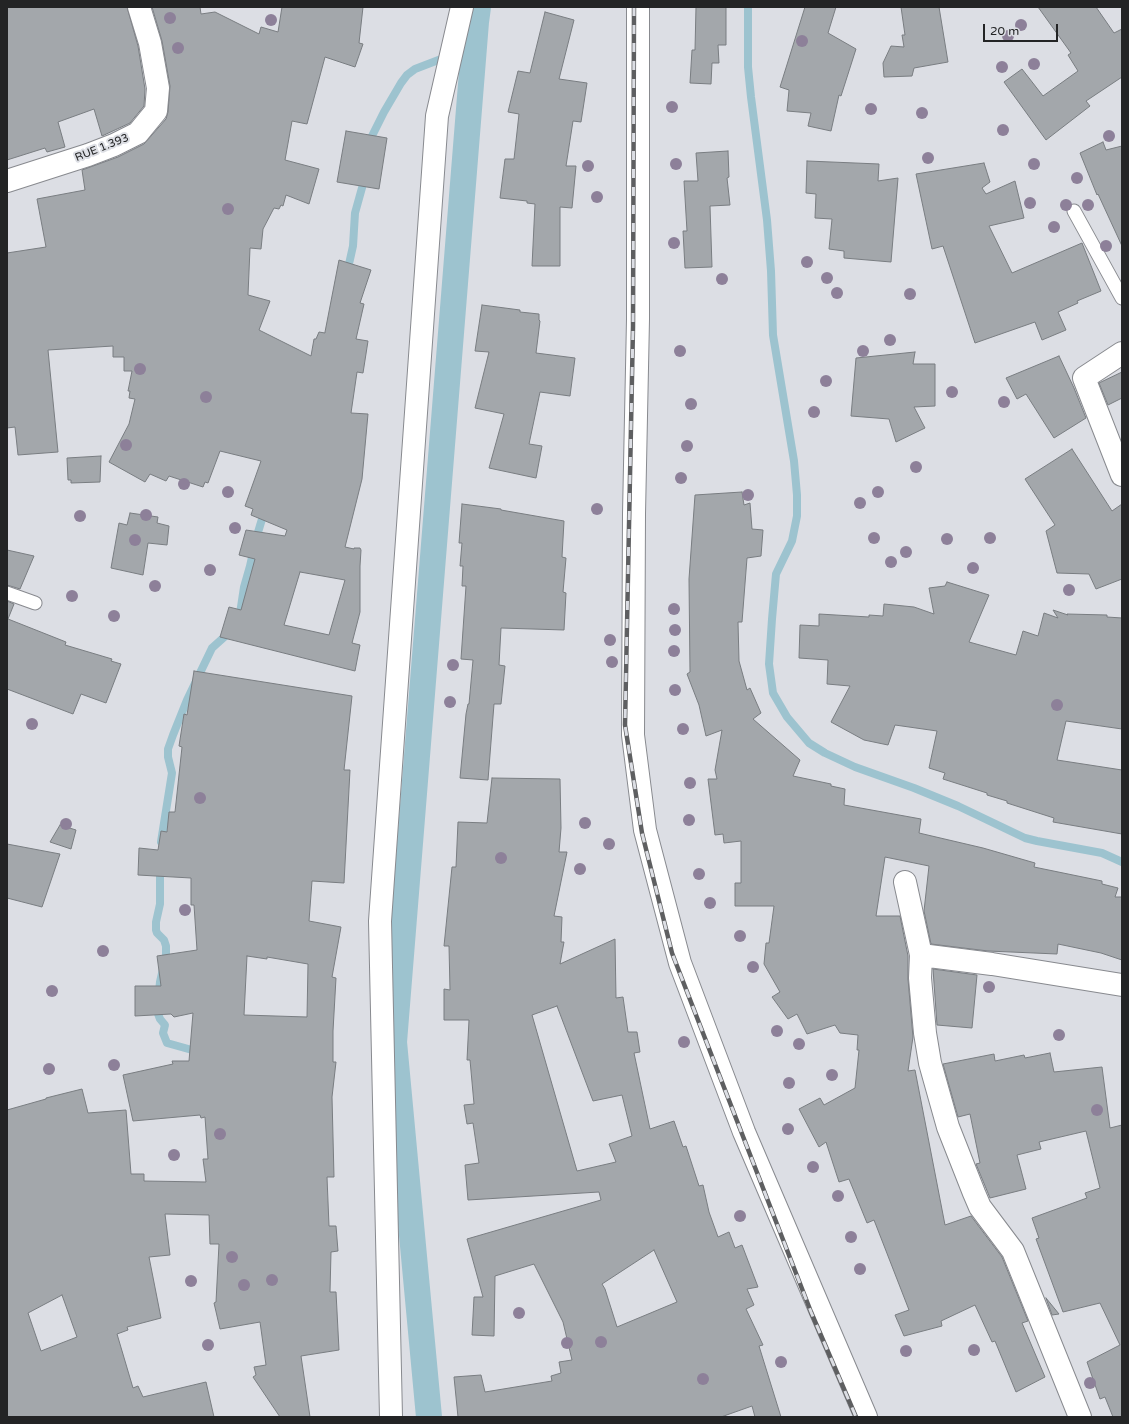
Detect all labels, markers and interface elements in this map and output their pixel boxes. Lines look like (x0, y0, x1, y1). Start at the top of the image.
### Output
scale bar (985, 16, 1060, 42)
text: 20 m (990, 24, 1019, 38)
street label: RUE 1.393 (73, 131, 131, 165)

